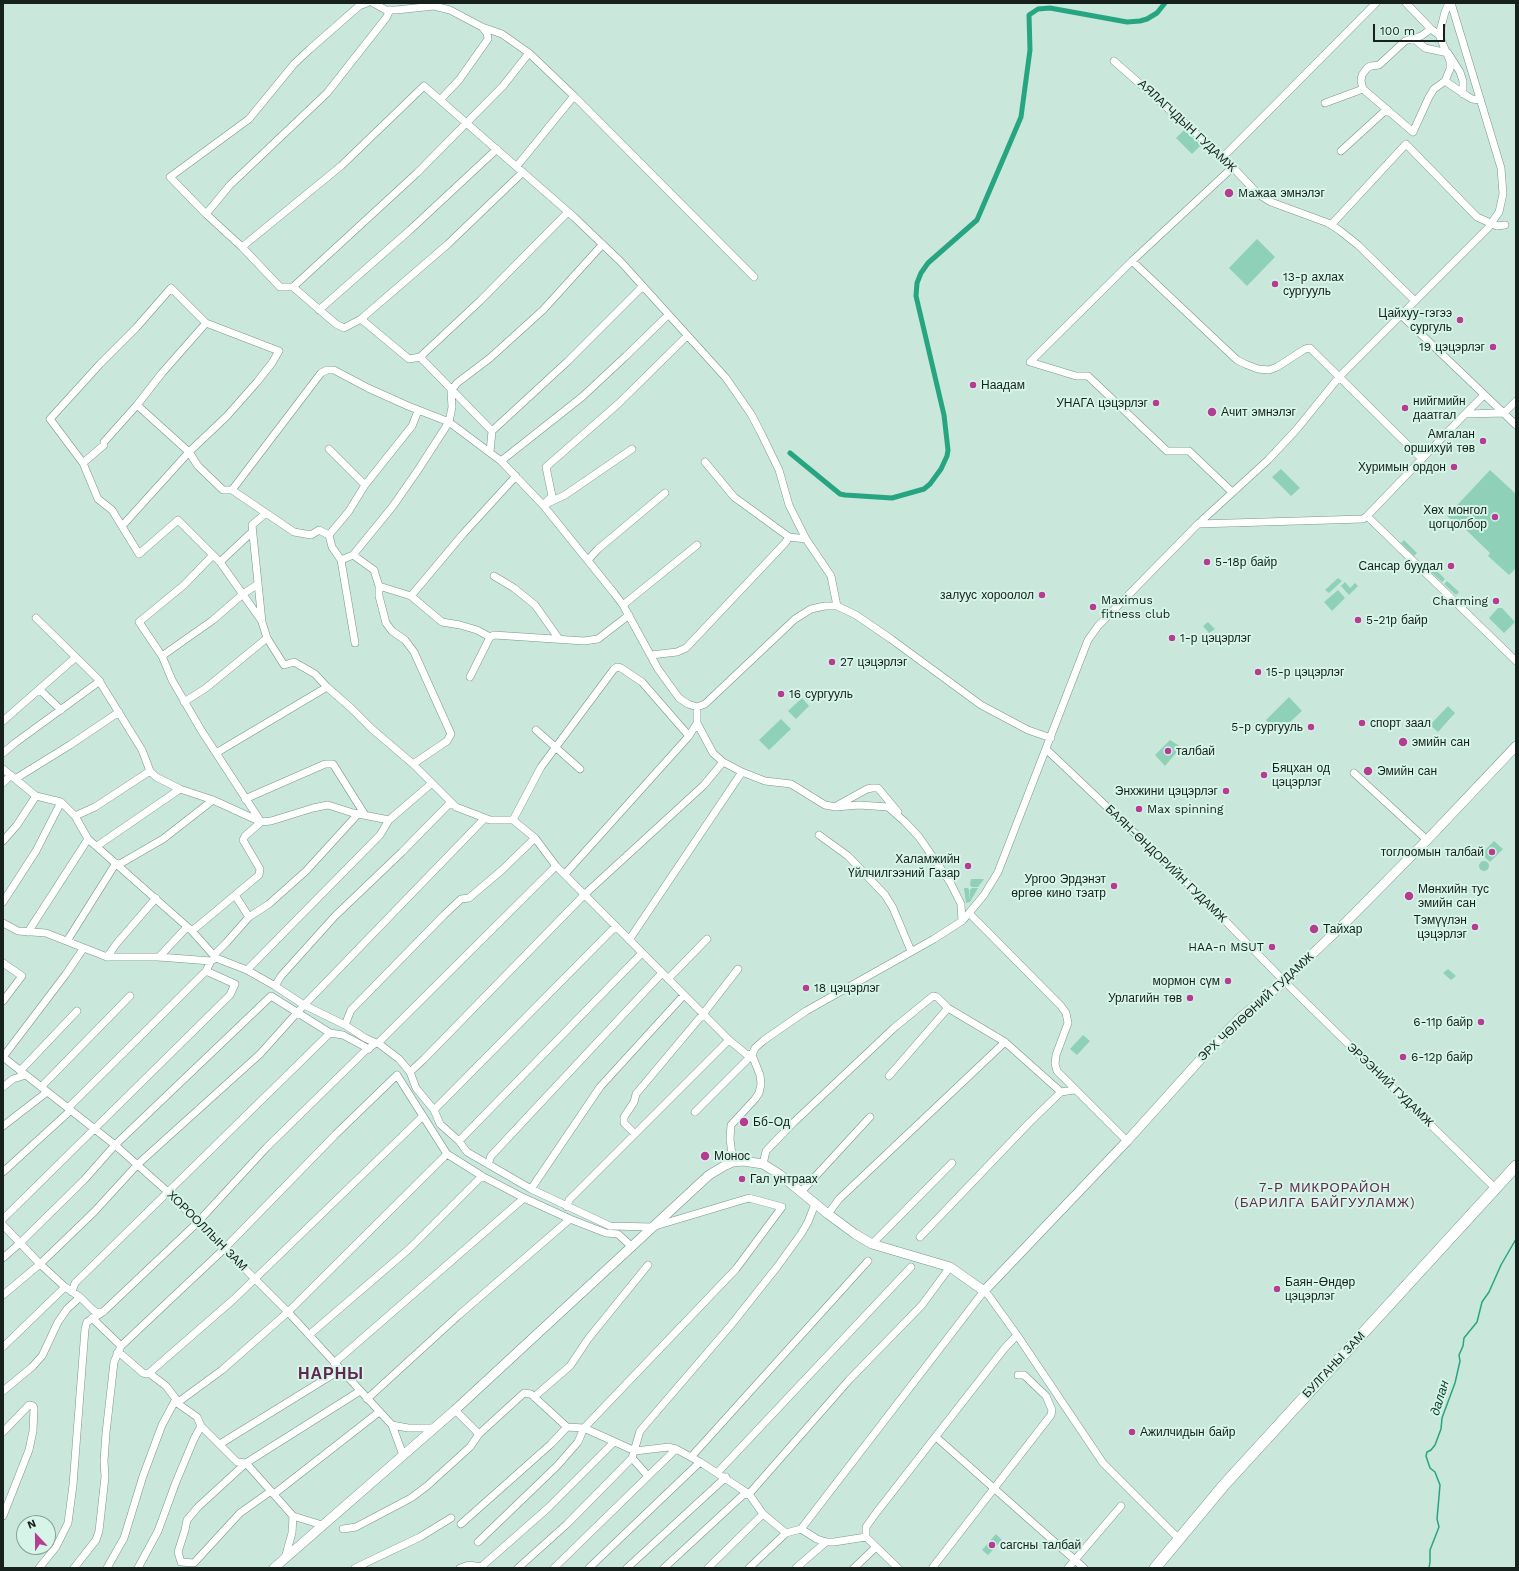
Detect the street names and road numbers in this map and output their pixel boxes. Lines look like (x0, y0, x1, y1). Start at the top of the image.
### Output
street label: АЯЛАГЧДЫН ГУДАМЖ (1135, 77, 1239, 175)
street label: БАЯН-ӨНДОРИЙН ГУДАМЖ (1102, 802, 1230, 926)
street label: ЭРХ ЧӨЛӨӨНИЙ ГУДАМЖ (1195, 950, 1317, 1064)
street label: ЭРЭЭНИЙ ГУДАМЖ (1344, 1040, 1436, 1130)
street label: ХОРООЛЛЫН ЗАМ (164, 1188, 250, 1274)
street label: БУЛГАНЫ ЗАМ (1300, 1329, 1368, 1401)

